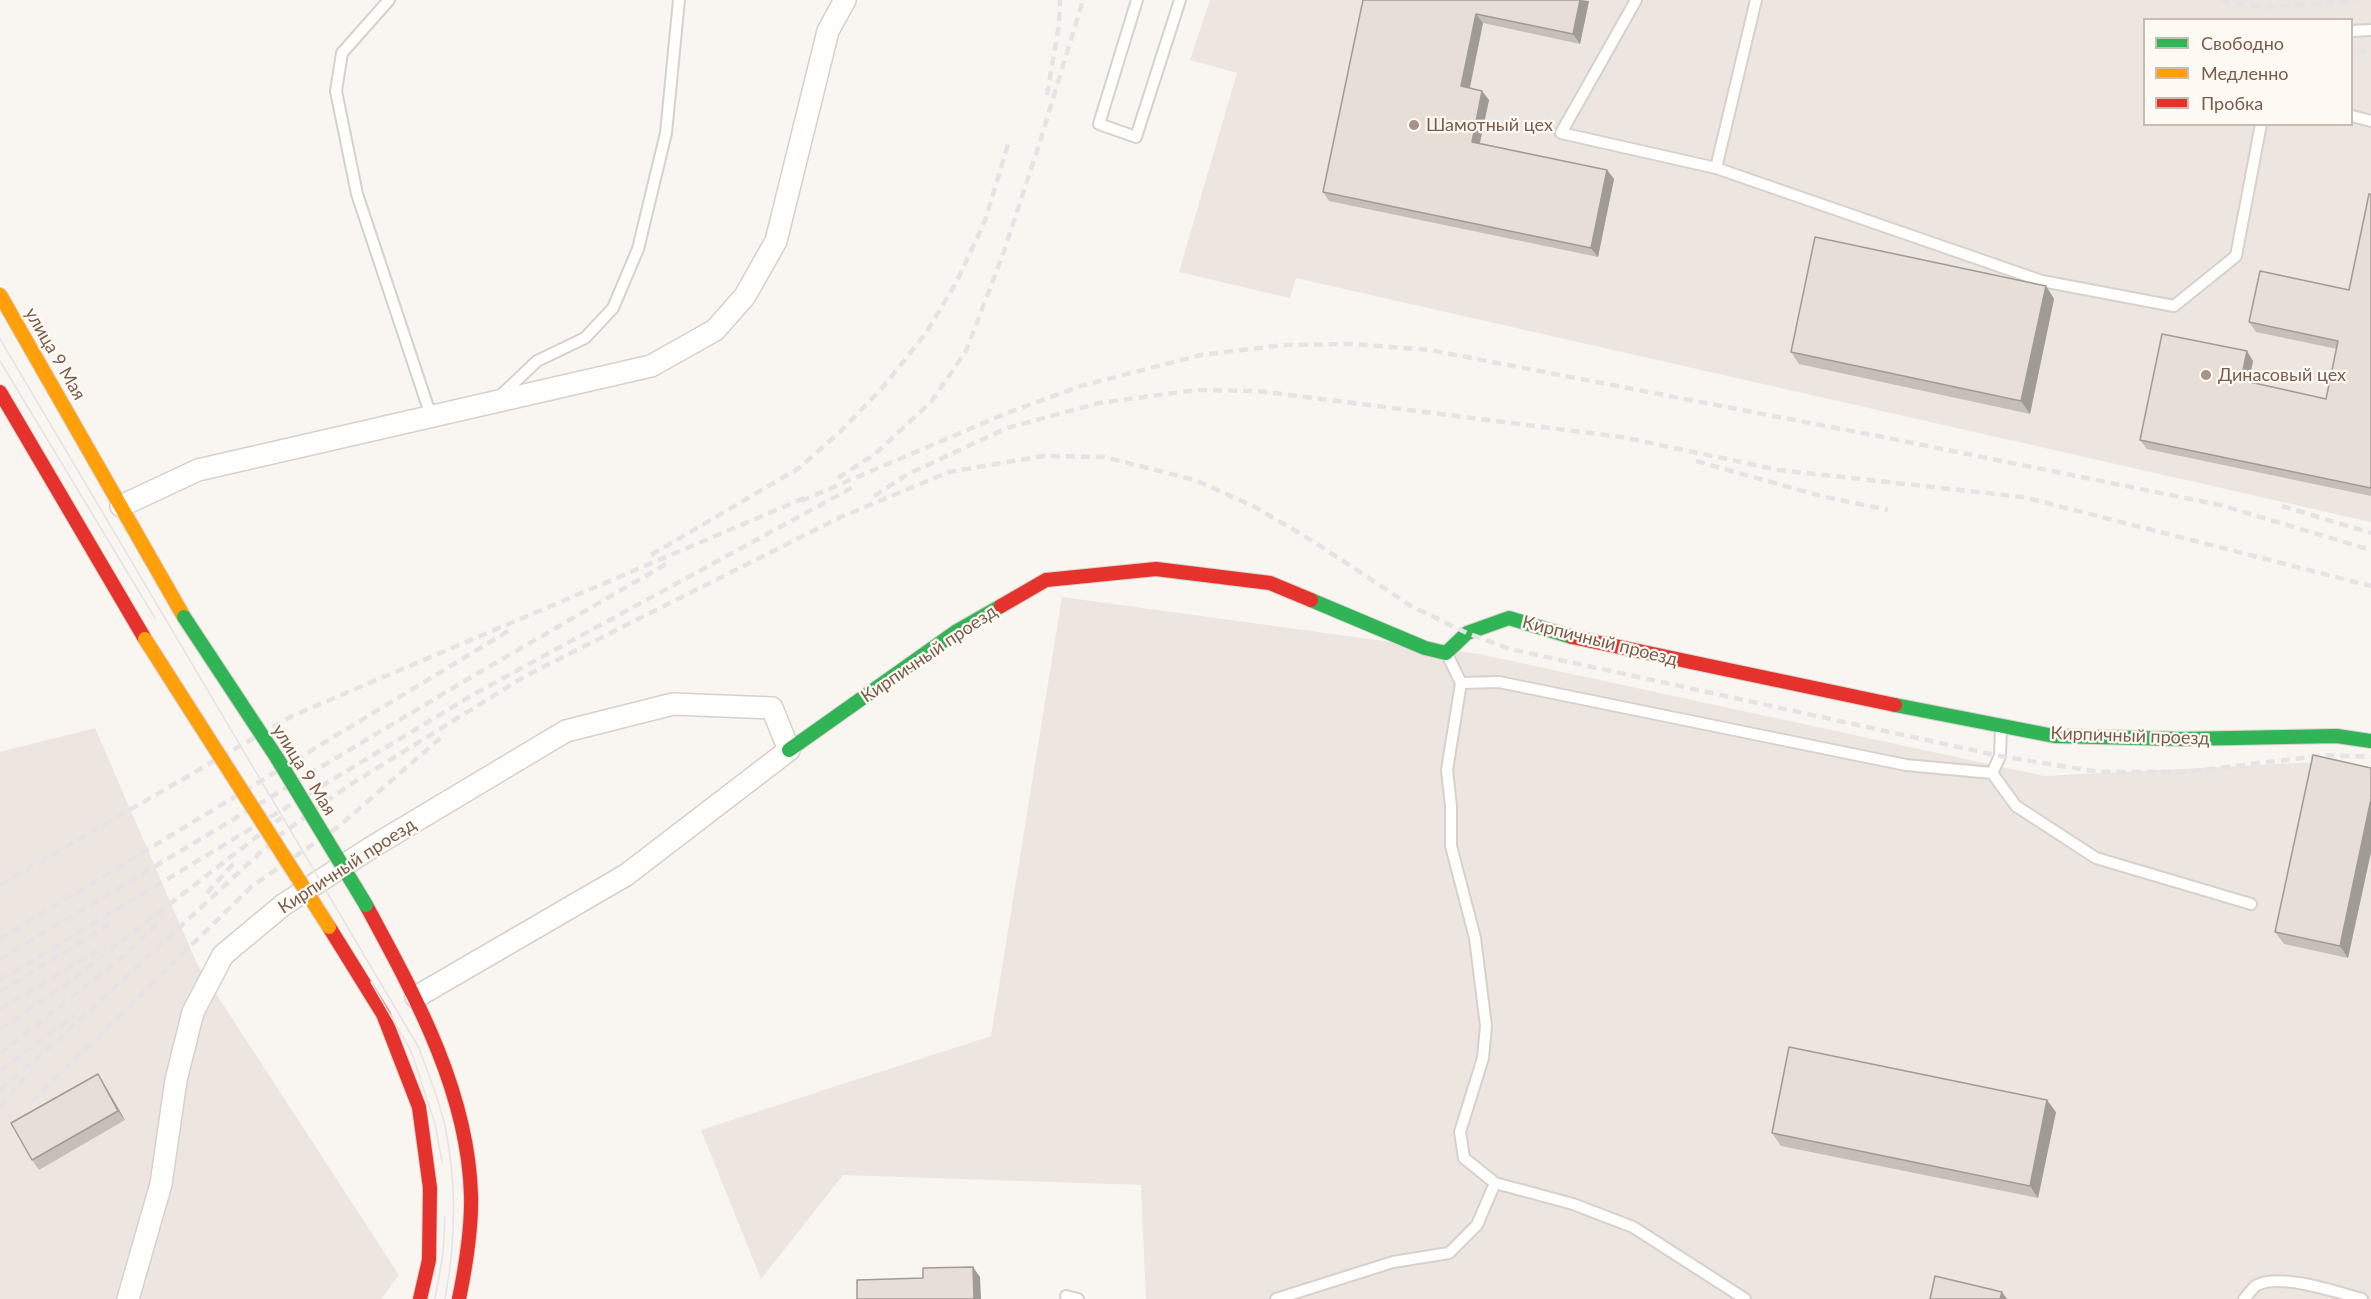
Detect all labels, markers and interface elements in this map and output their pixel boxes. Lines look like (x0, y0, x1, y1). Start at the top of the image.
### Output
legend (2143, 18, 2353, 126)
text: Свободно (2201, 32, 2284, 54)
text: Медленно (2201, 62, 2289, 84)
text: Пробка (2201, 92, 2263, 114)
place label: Шамотный цех (1426, 114, 1553, 136)
marker: Шамотный цех (1407, 118, 1421, 132)
street label: улица 9 Мая (20, 304, 90, 404)
place label: Динасовый цех (2218, 364, 2346, 386)
marker: Динасовый цех (2199, 368, 2213, 382)
street label: Кирпичный проезд (857, 601, 1001, 707)
street label: Кирпичный проезд (1520, 611, 1680, 671)
street label: улица 9 Мая (268, 721, 340, 819)
street label: Кирпичный проезд (2050, 722, 2210, 750)
street label: Кирпичный проезд (274, 814, 420, 918)

